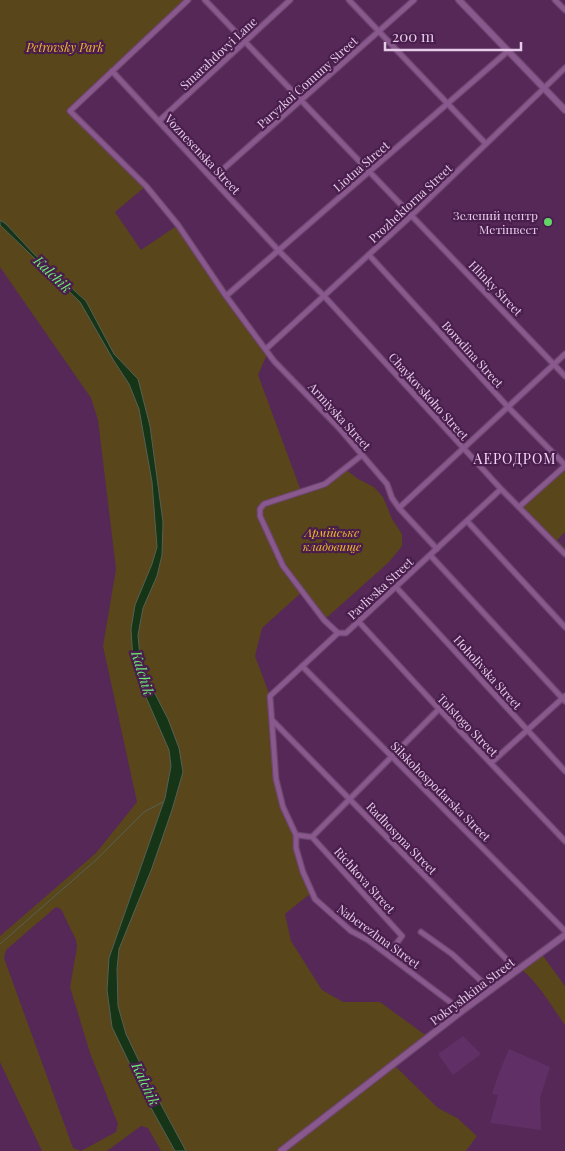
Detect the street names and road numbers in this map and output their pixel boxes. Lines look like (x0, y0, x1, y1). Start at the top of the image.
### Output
street label: Smarahdovyi Lane (176, 13, 260, 93)
street label: Paryzkoi Comuny Street (253, 32, 361, 131)
street label: Voznesenska Street (161, 110, 245, 198)
street label: Liotna Street (329, 137, 393, 195)
street label: Prozhektorna Street (365, 160, 456, 246)
street label: Hlinky Street (466, 257, 527, 320)
street label: Borodina Street (439, 317, 508, 391)
street label: Chaykovskoho Street (385, 349, 473, 444)
street label: Armiyska Street (305, 378, 375, 454)
street label: Pavlivska Street (344, 553, 417, 623)
street label: Hoholivska Street (450, 632, 526, 713)
street label: Tolstogo Street (434, 690, 502, 760)
street label: Silskohospodarska Street (388, 738, 495, 845)
street label: Radhospna Street (363, 798, 441, 878)
street label: Richkova Street (331, 844, 399, 917)
street label: Naberezhna Street (334, 900, 424, 972)
street label: Pokryshkina Street (426, 953, 518, 1028)

